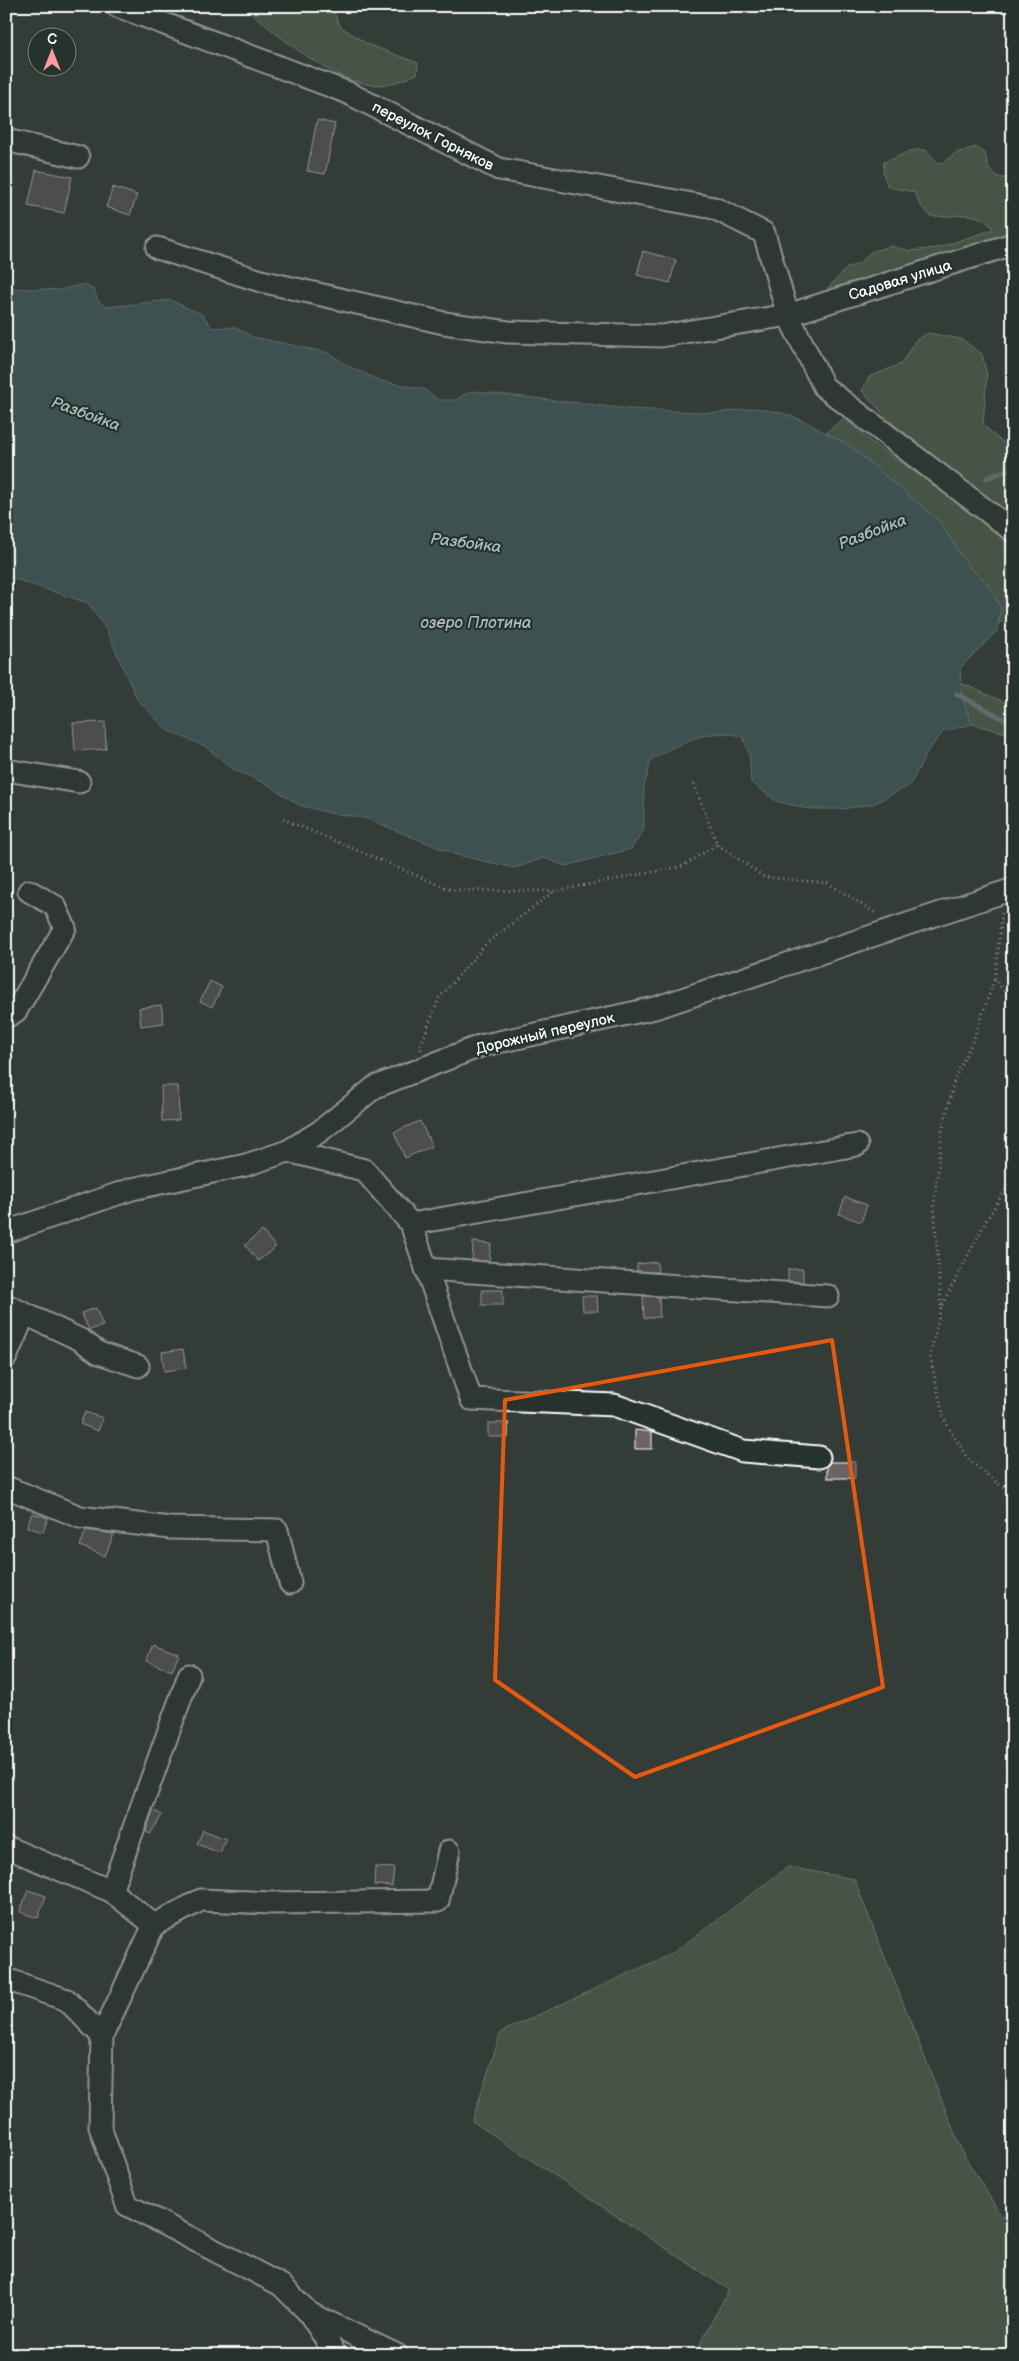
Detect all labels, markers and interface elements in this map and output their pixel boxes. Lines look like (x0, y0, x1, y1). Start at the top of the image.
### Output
north arrow (28, 28, 78, 78)
text: С (47, 31, 57, 48)
street label: переулок Горняков (369, 98, 497, 175)
street label: Садовая улица (846, 256, 954, 305)
water label: Разбойка (49, 393, 122, 436)
water label: Разбойка (836, 511, 909, 554)
water label: Разбойка (429, 530, 502, 557)
water label: озеро Плотина (420, 614, 532, 633)
street label: Дорожный переулок (474, 1008, 616, 1059)

